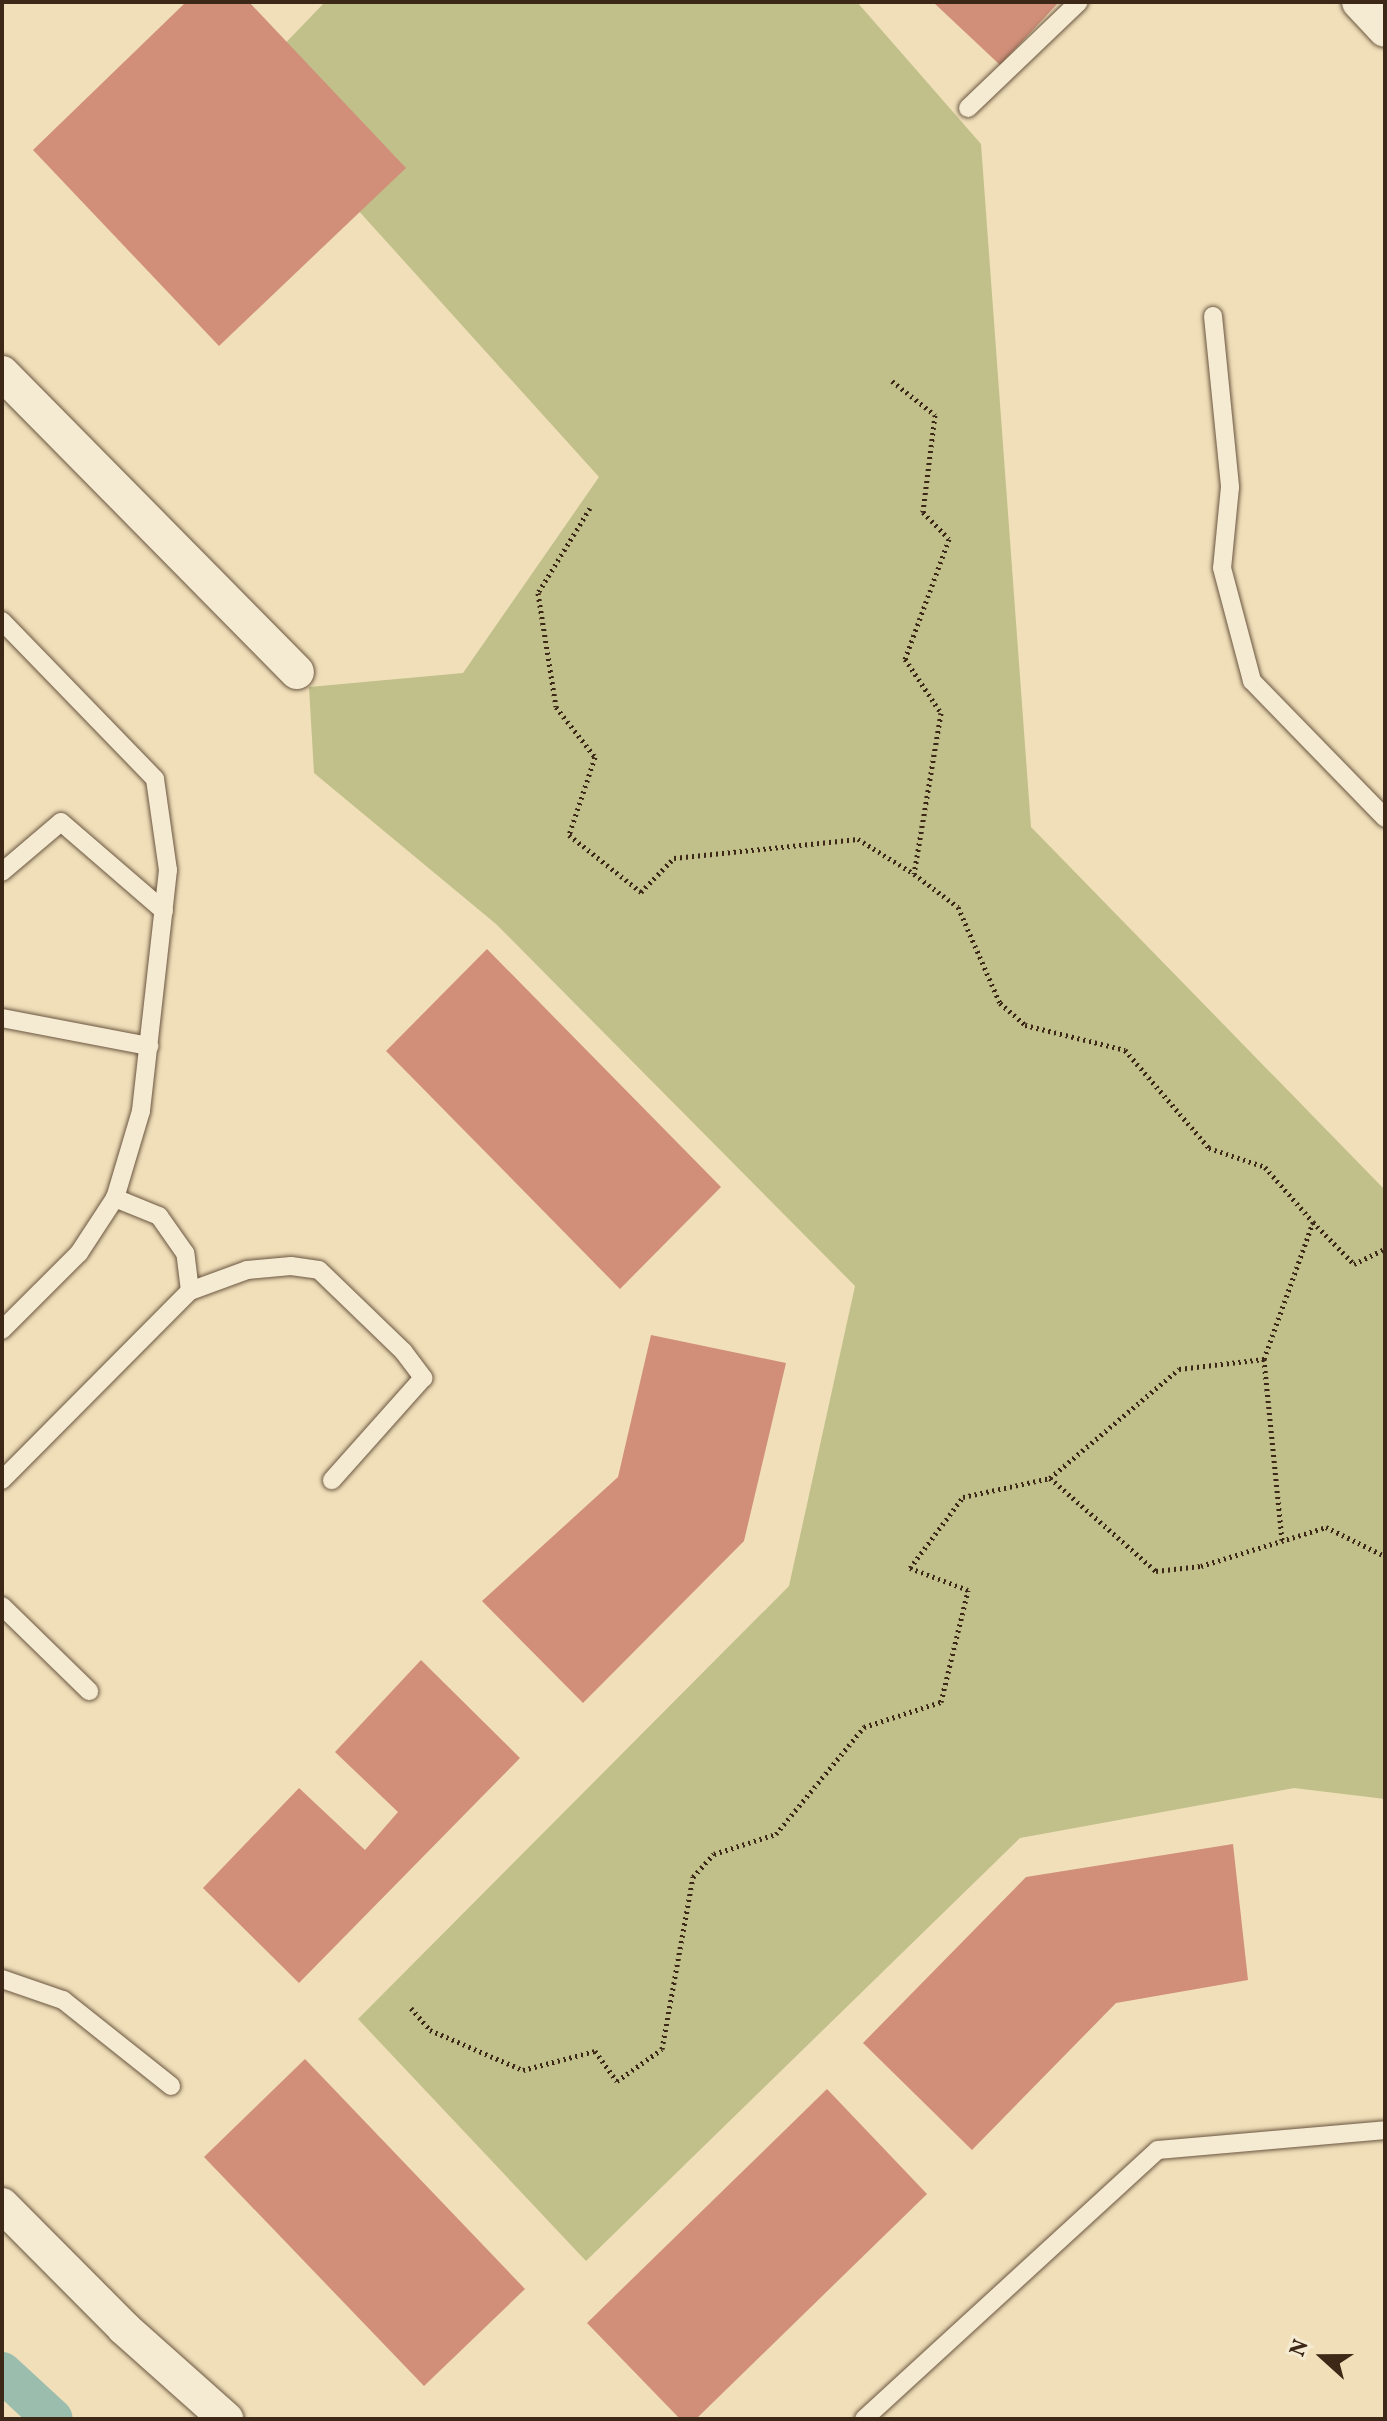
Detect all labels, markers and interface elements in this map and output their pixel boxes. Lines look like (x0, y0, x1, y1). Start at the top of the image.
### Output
north arrow (1283, 2317, 1363, 2397)
text: N (1283, 2335, 1317, 2361)

